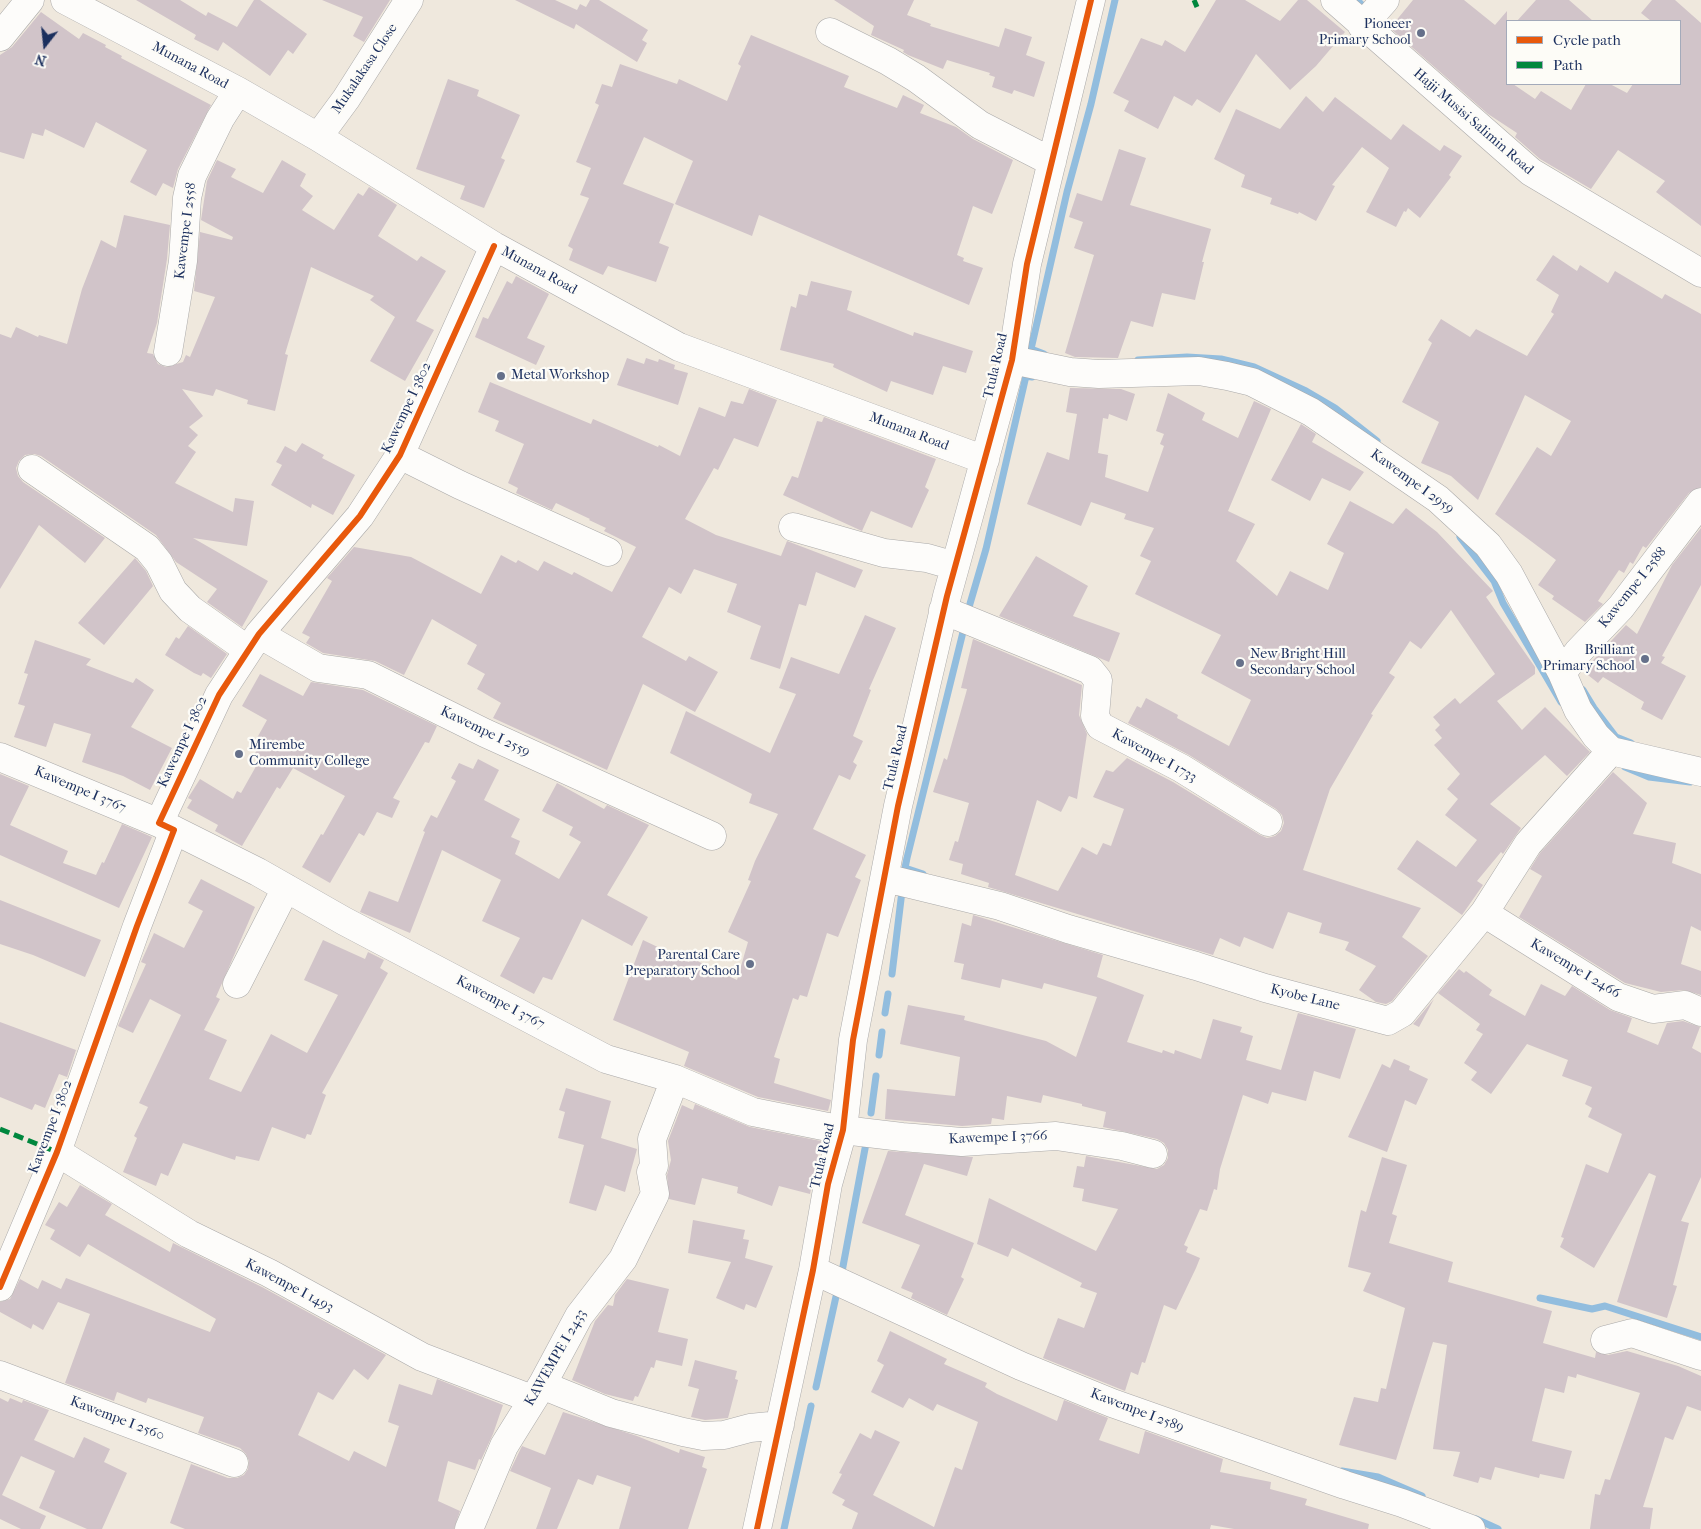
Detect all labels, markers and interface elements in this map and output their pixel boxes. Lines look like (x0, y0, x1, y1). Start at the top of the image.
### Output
place label: Pioneer Primary School (1319, 17, 1411, 49)
north arrow (20, 20, 70, 70)
legend (1506, 20, 1681, 85)
street label: Mukalakasa Close (329, 21, 401, 117)
marker: Pioneer Primary School (1415, 27, 1427, 39)
text: Cycle path (1553, 31, 1621, 49)
street label: Munana Road (149, 39, 231, 93)
text: N (33, 50, 48, 70)
text: Path (1553, 56, 1583, 74)
street label: Hajji Musisi Salimin Road (1409, 65, 1537, 179)
street label: Kawempe I 2558 (172, 182, 200, 280)
street label: Munana Road (498, 243, 580, 299)
street label: Ttula Road (980, 332, 1012, 400)
street label: Kawempe I 3802 (378, 360, 436, 456)
place label: Metal Workshop (511, 368, 609, 384)
marker: Metal Workshop (495, 370, 507, 382)
street label: Munana Road (867, 409, 951, 455)
street label: Kawempe I 2959 (1367, 446, 1457, 518)
street label: Kawempe I 2588 (1595, 544, 1671, 632)
place label: Brilliant Primary School (1543, 643, 1635, 676)
place label: New Bright Hill Secondary School (1250, 647, 1355, 680)
marker: Brilliant Primary School (1639, 653, 1651, 665)
marker: New Bright Hill Secondary School (1234, 657, 1246, 669)
street label: Kawempe I 3802 (154, 694, 212, 790)
street label: Kawempe I 2559 (437, 703, 533, 761)
street label: Ttula Road (880, 724, 912, 792)
street label: Kawempe I 1733 (1109, 726, 1199, 786)
place label: Mirembe Community College (249, 738, 370, 770)
marker: Mirembe Community College (233, 748, 245, 760)
street label: Kawempe I 3767 (32, 763, 128, 817)
street label: Kawempe I 2466 (1527, 936, 1623, 1002)
place label: Parental Care Preparatory School (625, 948, 740, 980)
marker: Parental Care Preparatory School (744, 958, 756, 970)
street label: Kawempe I 3767 (453, 973, 547, 1033)
street label: Kyobe Lane (1268, 981, 1342, 1015)
street label: Kawempe I 3802 (25, 1078, 77, 1176)
street label: Ttula Road (807, 1122, 839, 1190)
street label: Kawempe I 3766 (948, 1128, 1048, 1148)
street label: Kawempe I 1493 (242, 1256, 336, 1316)
street label: KAWEMPE I 2433 (522, 1307, 590, 1409)
street label: Kawempe I 2589 (1088, 1385, 1186, 1437)
street label: Kawempe I 2560 (67, 1393, 167, 1445)

